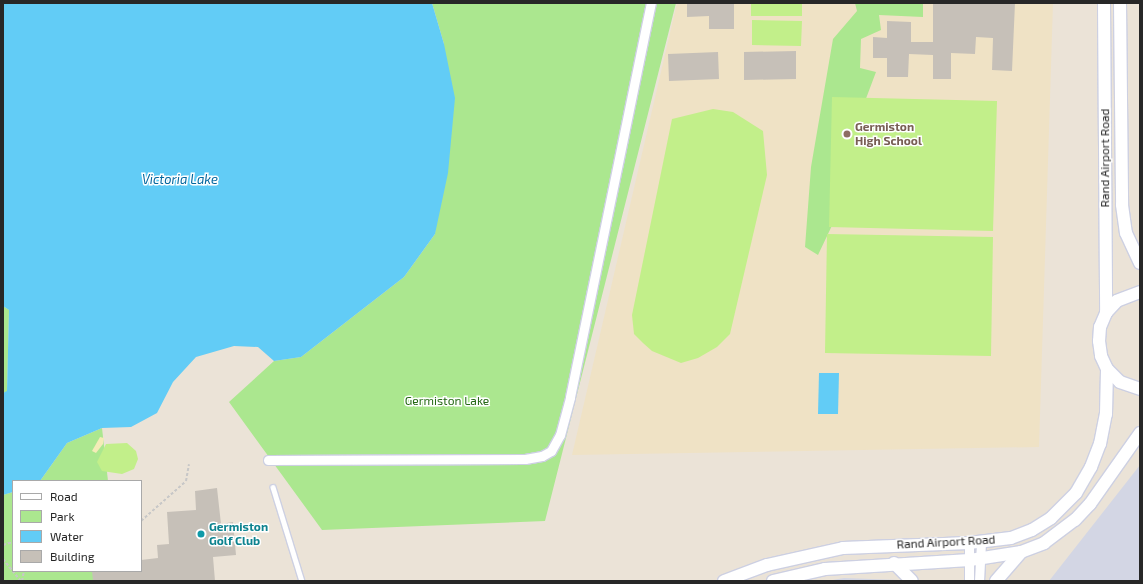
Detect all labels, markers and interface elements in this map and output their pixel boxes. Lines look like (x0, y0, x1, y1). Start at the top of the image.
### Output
street label: Rand Airport Road (1098, 108, 1112, 208)
place label: Germiston High School (855, 120, 922, 148)
marker: Germiston High School (842, 129, 852, 139)
water label: Victoria Lake (142, 171, 218, 187)
park label: Germiston Lake (405, 394, 489, 408)
legend (12, 480, 142, 572)
text: Road (50, 489, 78, 503)
text: Park (50, 509, 75, 523)
place label: Germiston Golf Club (209, 520, 268, 548)
text: Water (50, 529, 84, 543)
marker: Germiston Golf Club (196, 529, 206, 539)
street label: Rand Airport Road (896, 532, 996, 552)
text: Building (50, 549, 94, 563)

